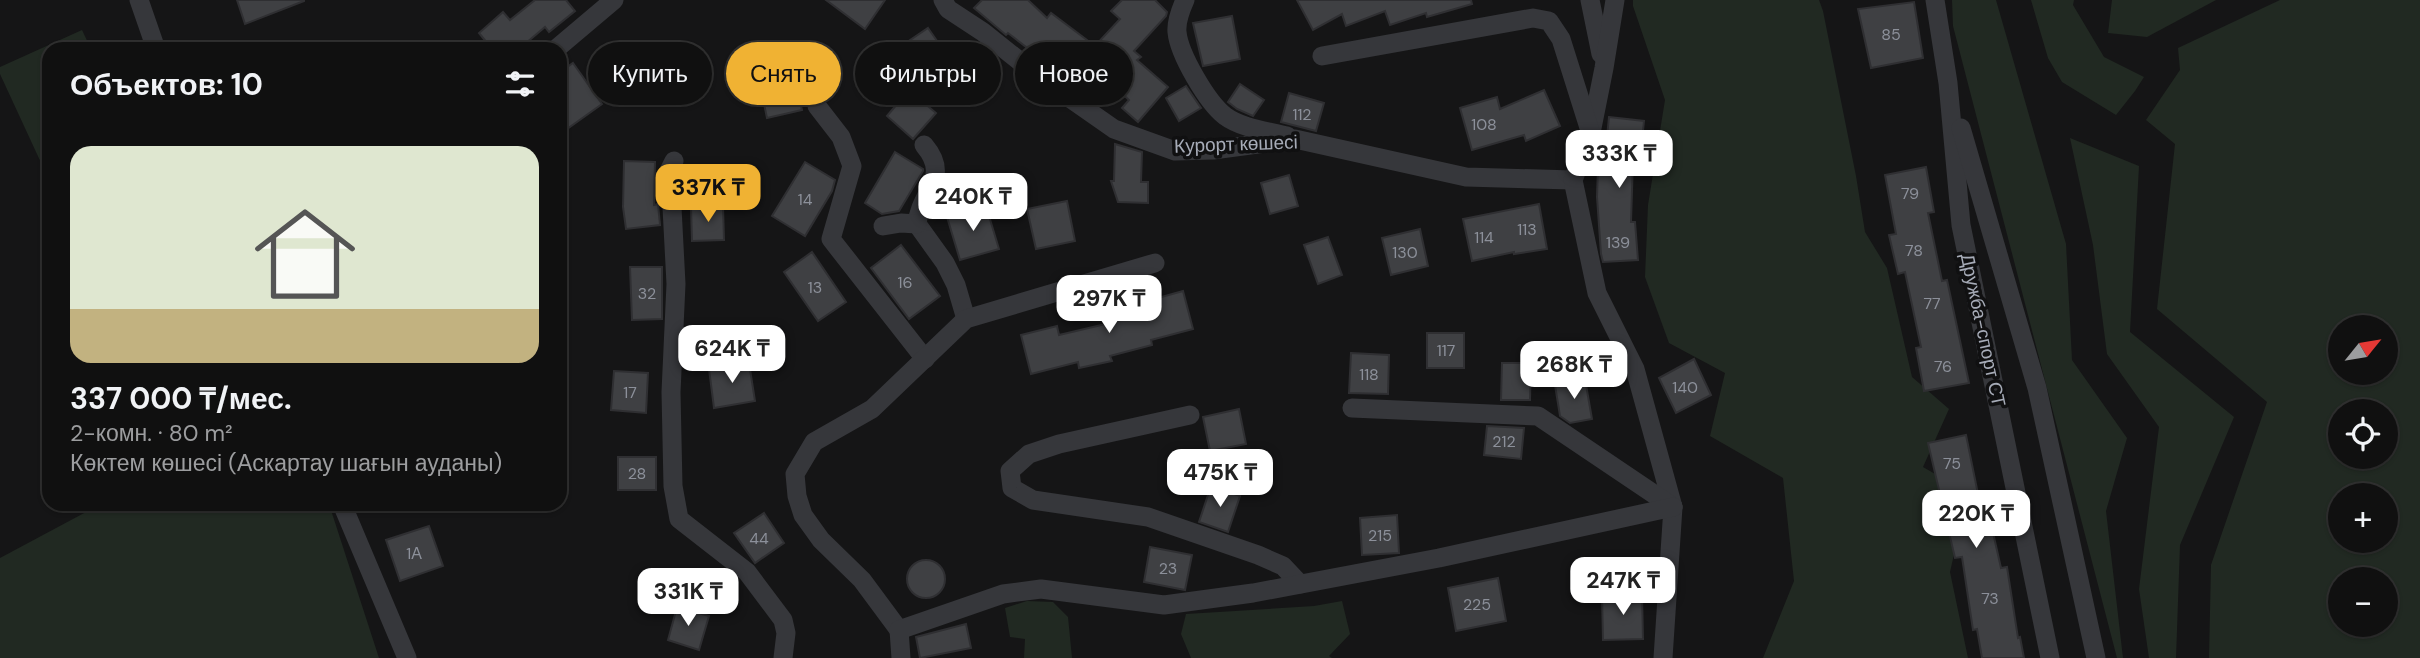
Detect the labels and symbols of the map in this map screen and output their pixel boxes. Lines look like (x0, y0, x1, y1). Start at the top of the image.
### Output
house number: 85 (1881, 24, 1901, 45)
house number: 112 (1292, 104, 1312, 125)
house number: 108 (1471, 114, 1497, 135)
street label: Курорт көшесі (1174, 129, 1298, 159)
pin: 333K ₸ (1562, 130, 1676, 190)
pin: 337K ₸ (651, 164, 765, 224)
pin: 240K ₸ (916, 174, 1030, 233)
house number: 79 (1901, 183, 1919, 204)
house number: 14 (798, 189, 813, 210)
house number: 113 (1517, 219, 1537, 240)
house number: 114 (1474, 227, 1494, 248)
house number: 139 (1606, 232, 1630, 253)
house number: 78 (1905, 240, 1923, 261)
house number: 130 (1392, 242, 1418, 263)
street label: Дружба-спорт СТ (1955, 251, 2012, 409)
house number: 16 (897, 272, 913, 293)
pin: 297K ₸ (1052, 276, 1166, 335)
house number: 13 (808, 277, 822, 298)
house number: 32 (638, 283, 656, 304)
house number: 77 (1923, 293, 1941, 314)
north arrow (2328, 315, 2398, 385)
pin: 624K ₸ (675, 326, 789, 385)
house number: 117 (1437, 340, 1455, 361)
pin: 268K ₸ (1517, 342, 1631, 401)
house number: 76 (1934, 356, 1952, 377)
house number: 118 (1359, 364, 1379, 385)
house number: 140 (1672, 377, 1698, 398)
house number: 17 (623, 382, 637, 403)
house number: 212 (1492, 431, 1516, 452)
pin: 475K ₸ (1163, 449, 1277, 509)
house number: 75 (1943, 453, 1961, 474)
house number: 28 (628, 463, 646, 484)
pin: 220K ₸ (1919, 490, 2033, 550)
house number: 215 (1368, 525, 1392, 546)
house number: 44 (749, 528, 769, 549)
house number: 1А (406, 543, 422, 564)
house number: 23 (1159, 558, 1177, 579)
pin: 247K ₸ (1566, 558, 1680, 617)
pin: 331K ₸ (631, 568, 745, 628)
house number: 73 (1981, 588, 1999, 609)
house number: 225 (1463, 594, 1491, 615)

